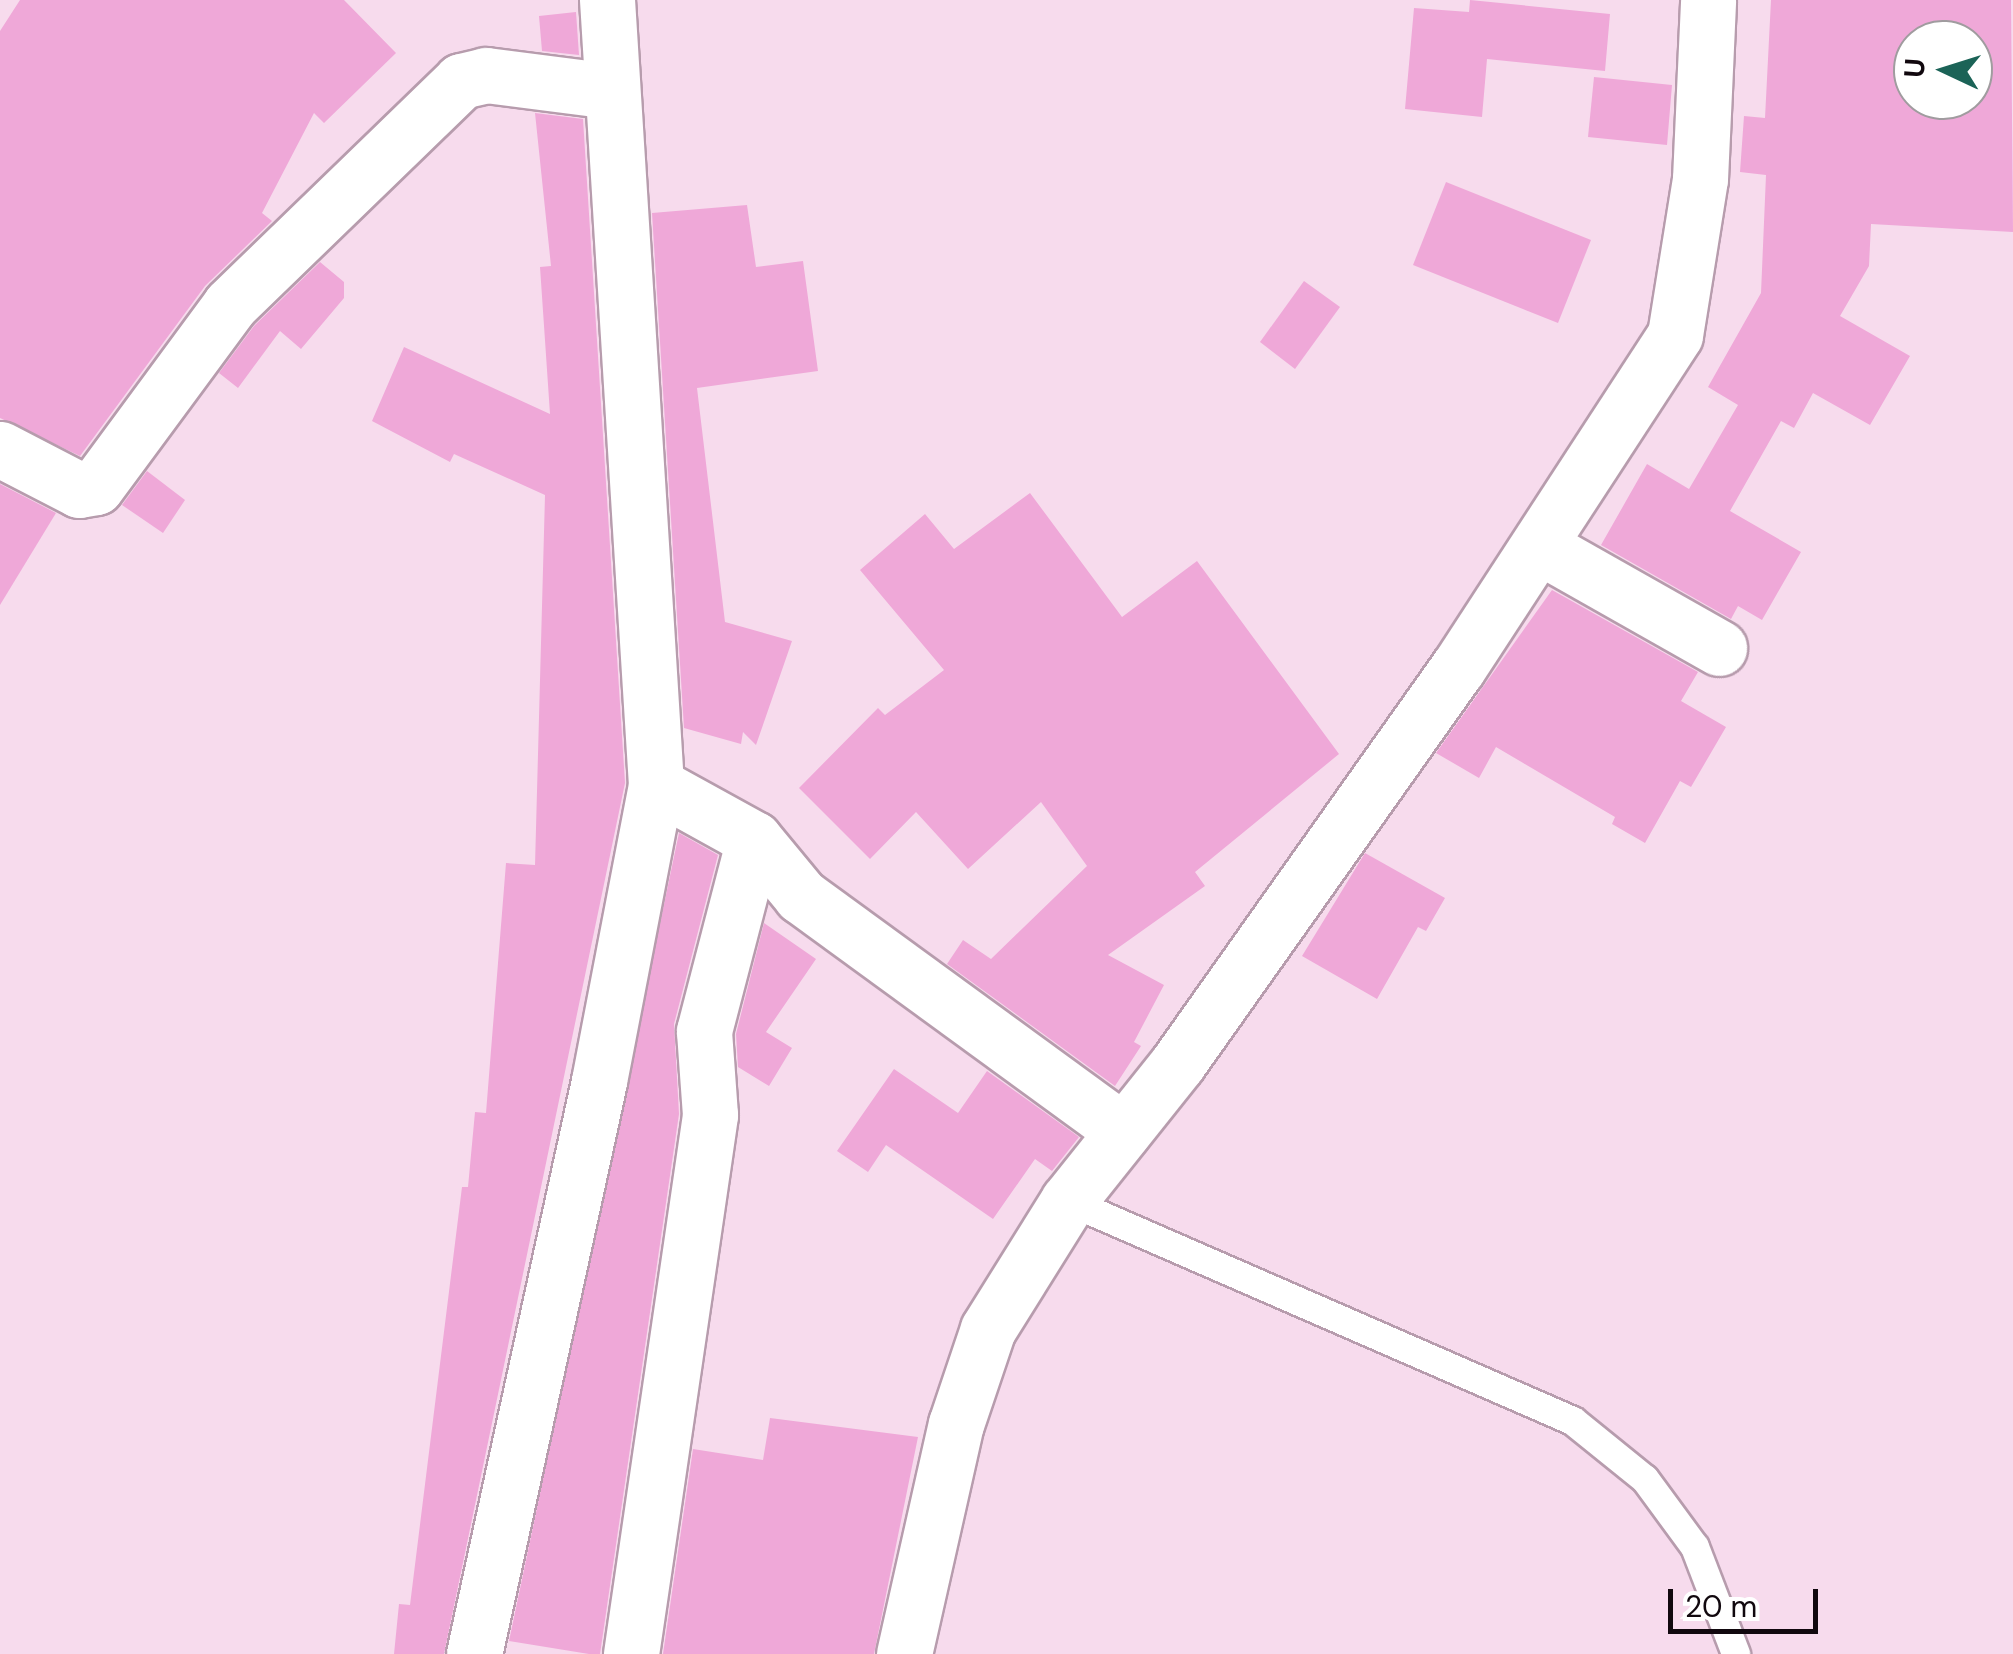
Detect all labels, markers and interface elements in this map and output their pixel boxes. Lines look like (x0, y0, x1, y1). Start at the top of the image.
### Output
north arrow (1893, 20, 1993, 120)
text: U (1895, 57, 1934, 79)
scale bar (1673, 1569, 1823, 1631)
text: 20 m (1685, 1587, 1757, 1626)

